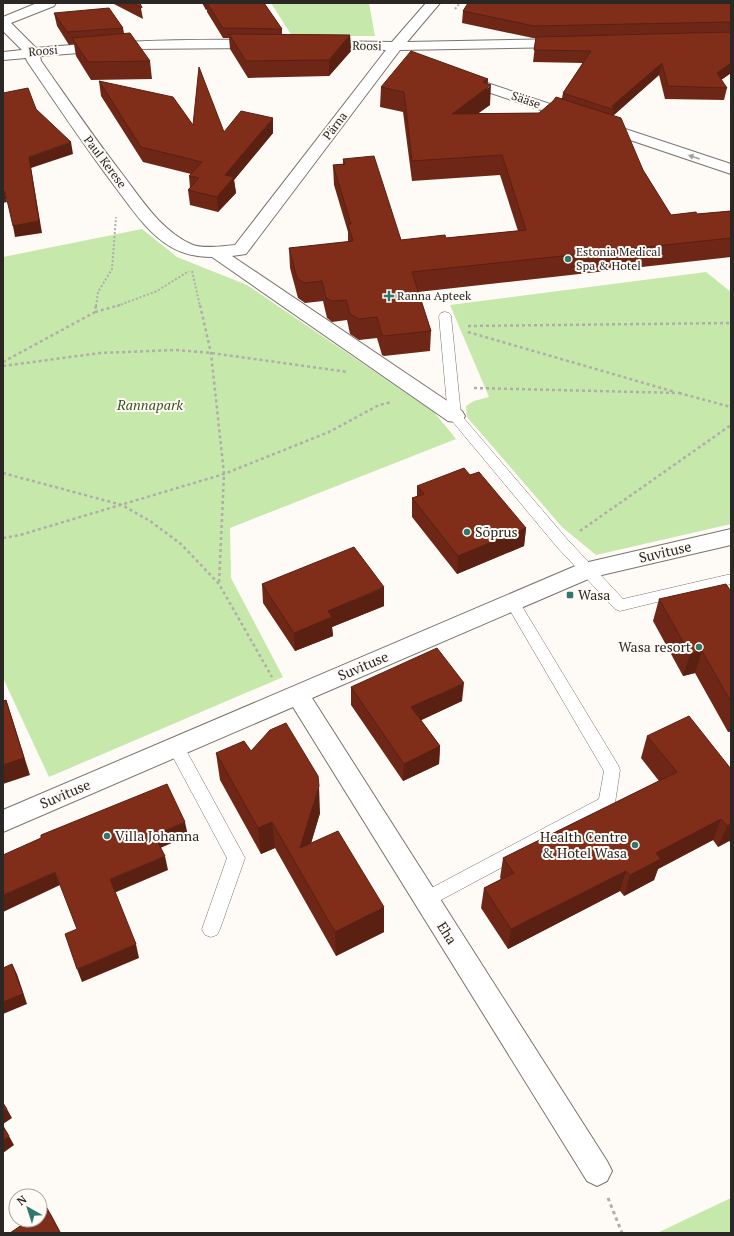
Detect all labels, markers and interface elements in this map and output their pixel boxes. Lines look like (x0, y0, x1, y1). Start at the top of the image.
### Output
street label: Roosi (352, 38, 382, 53)
street label: Roosi (28, 42, 59, 59)
street label: Sääse (510, 88, 543, 111)
street label: Pärna (319, 109, 350, 143)
street label: Paul Kerese (81, 133, 130, 191)
one-way arrow (688, 153, 700, 159)
place label: Estonia Medical Spa & Hotel (576, 244, 661, 273)
marker: Estonia Medical Spa & Hotel (563, 254, 573, 264)
place label: Ranna Apteek (397, 288, 472, 303)
marker: Ranna Apteek (384, 291, 394, 301)
park label: Rannapark (116, 395, 183, 414)
place label: Sõprus (475, 522, 518, 541)
marker: Sõprus (462, 527, 472, 537)
street label: Suvituse (637, 536, 693, 567)
place label: Wasa (578, 585, 610, 604)
marker: Wasa (565, 590, 575, 600)
place label: Wasa resort (618, 637, 692, 656)
marker: Wasa resort (694, 642, 704, 652)
street label: Suvituse (335, 646, 391, 685)
street label: Suvituse (37, 774, 93, 813)
place label: Villa Johanna (115, 826, 199, 845)
place label: Health Centre & Hotel Wasa (540, 827, 627, 862)
marker: Villa Johanna (102, 831, 112, 841)
marker: Health Centre & Hotel Wasa (630, 840, 640, 850)
street label: Eha (433, 918, 462, 948)
north arrow (8, 1188, 48, 1228)
text: N (14, 1192, 30, 1208)

